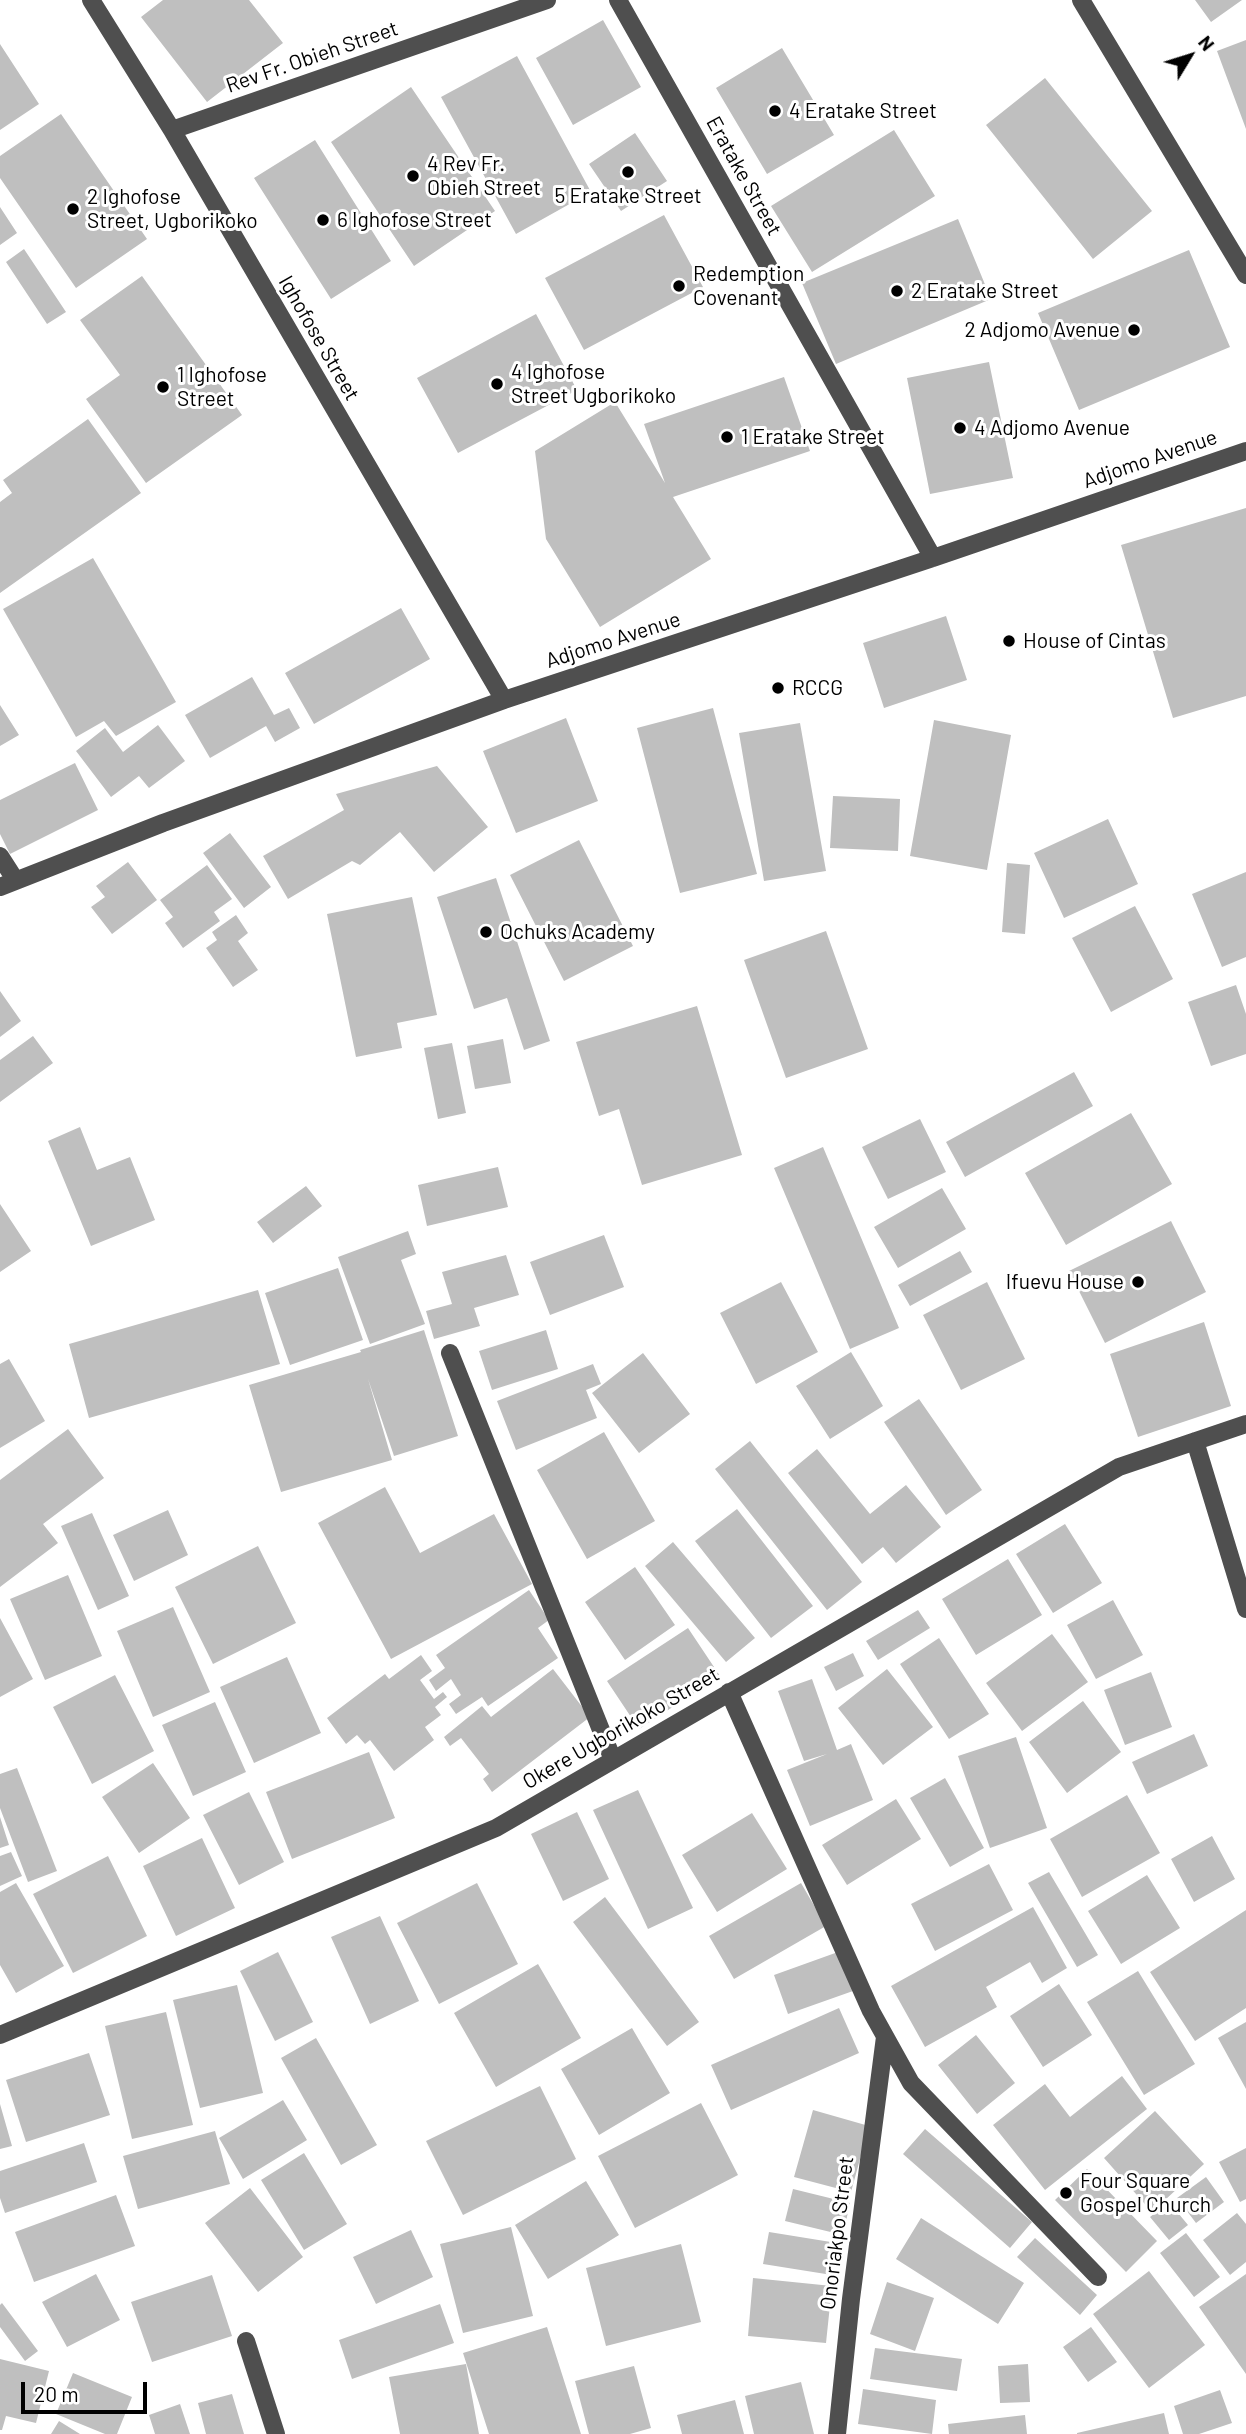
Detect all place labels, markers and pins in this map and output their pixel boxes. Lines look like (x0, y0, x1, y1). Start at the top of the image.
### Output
place label: 4 Eratake Street (789, 98, 937, 124)
marker: 4 Eratake Street (767, 103, 783, 119)
place label: 4 Rev Fr. Obieh Street (427, 151, 541, 201)
marker: 5 Eratake Street (620, 164, 636, 180)
marker: 4 Rev Fr. Obieh Street (405, 168, 421, 184)
place label: 5 Eratake Street (554, 183, 702, 209)
place label: 2 Ighofose Street, Ugborikoko (87, 184, 258, 234)
marker: 2 Ighofose Street, Ugborikoko (65, 201, 81, 217)
place label: 6 Ighofose Street (337, 207, 492, 233)
marker: 6 Ighofose Street (315, 212, 331, 228)
place label: Redemption Covenant (693, 261, 804, 311)
marker: Redemption Covenant (671, 278, 687, 294)
place label: 2 Eratake Street (911, 278, 1059, 304)
marker: 2 Eratake Street (889, 283, 905, 299)
place label: 2 Adjomo Avenue (964, 317, 1120, 343)
marker: 2 Adjomo Avenue (1126, 322, 1142, 338)
place label: 4 Ighofose Street Ugborikoko (511, 359, 676, 409)
place label: 1 Ighofose Street (177, 362, 267, 412)
marker: 4 Ighofose Street Ugborikoko (489, 376, 505, 392)
marker: 1 Ighofose Street (155, 379, 171, 395)
place label: 4 Adjomo Avenue (974, 415, 1130, 441)
marker: 4 Adjomo Avenue (952, 420, 968, 436)
place label: 1 Eratake Street (741, 424, 885, 450)
marker: 1 Eratake Street (719, 429, 735, 445)
place label: House of Cintas (1023, 628, 1166, 654)
marker: House of Cintas (1001, 633, 1017, 649)
place label: RCCG (792, 675, 843, 701)
marker: RCCG (770, 680, 786, 696)
place label: Ochuks Academy (500, 919, 655, 945)
marker: Ochuks Academy (478, 924, 494, 940)
place label: Ifuevu House (1006, 1269, 1124, 1295)
marker: Ifuevu House (1130, 1274, 1146, 1290)
place label: Four Square Gospel Church (1080, 2168, 1211, 2218)
marker: Four Square Gospel Church (1058, 2185, 1074, 2201)

